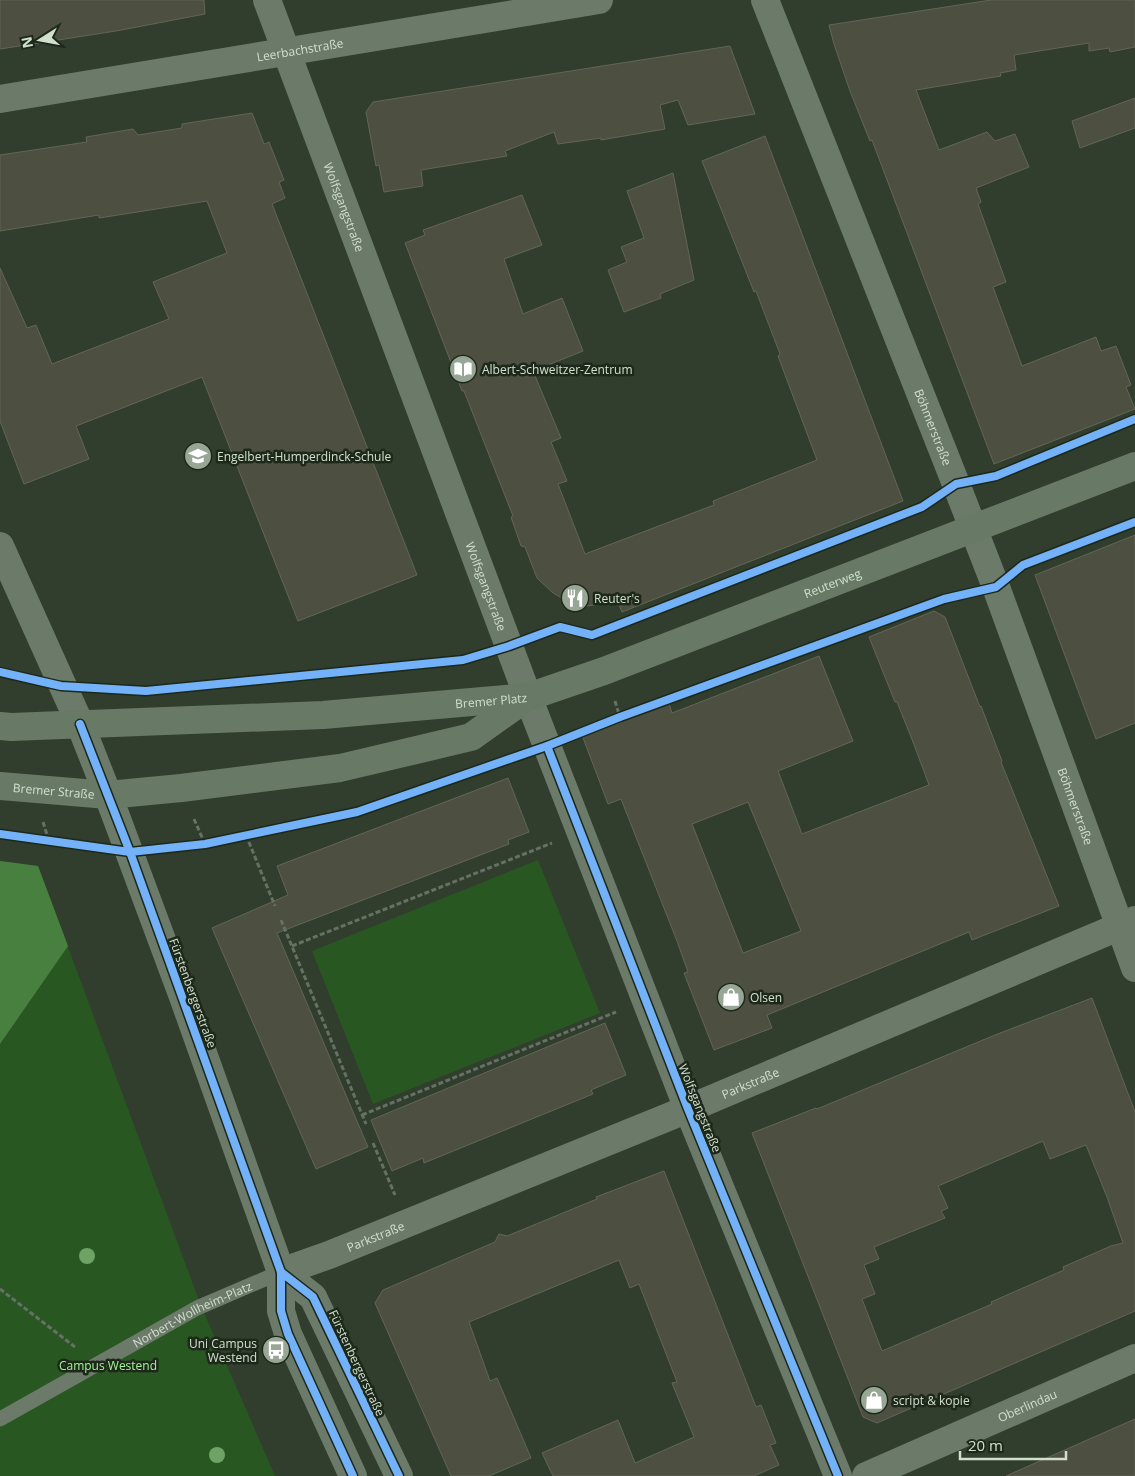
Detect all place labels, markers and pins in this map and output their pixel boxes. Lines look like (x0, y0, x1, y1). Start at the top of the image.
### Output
library icon: Albert-Schweitzer-Zentrum (448, 354, 478, 384)
place label: Albert-Schweitzer-Zentrum (482, 361, 633, 378)
school or university icon: Engelbert-Humperdinck-Schule (183, 441, 213, 471)
place label: Engelbert-Humperdinck-Schule (217, 448, 391, 465)
restaurant icon: Reuter's (560, 583, 590, 613)
place label: Reuter's (594, 590, 640, 607)
shop icon: Olsen (716, 982, 746, 1012)
place label: Olsen (750, 989, 782, 1006)
place label: Uni Campus Westend (189, 1335, 257, 1366)
bus stop icon: Uni Campus Westend (261, 1335, 291, 1365)
shop icon: script & kopie (859, 1385, 889, 1415)
place label: script & kopie (893, 1392, 970, 1409)

